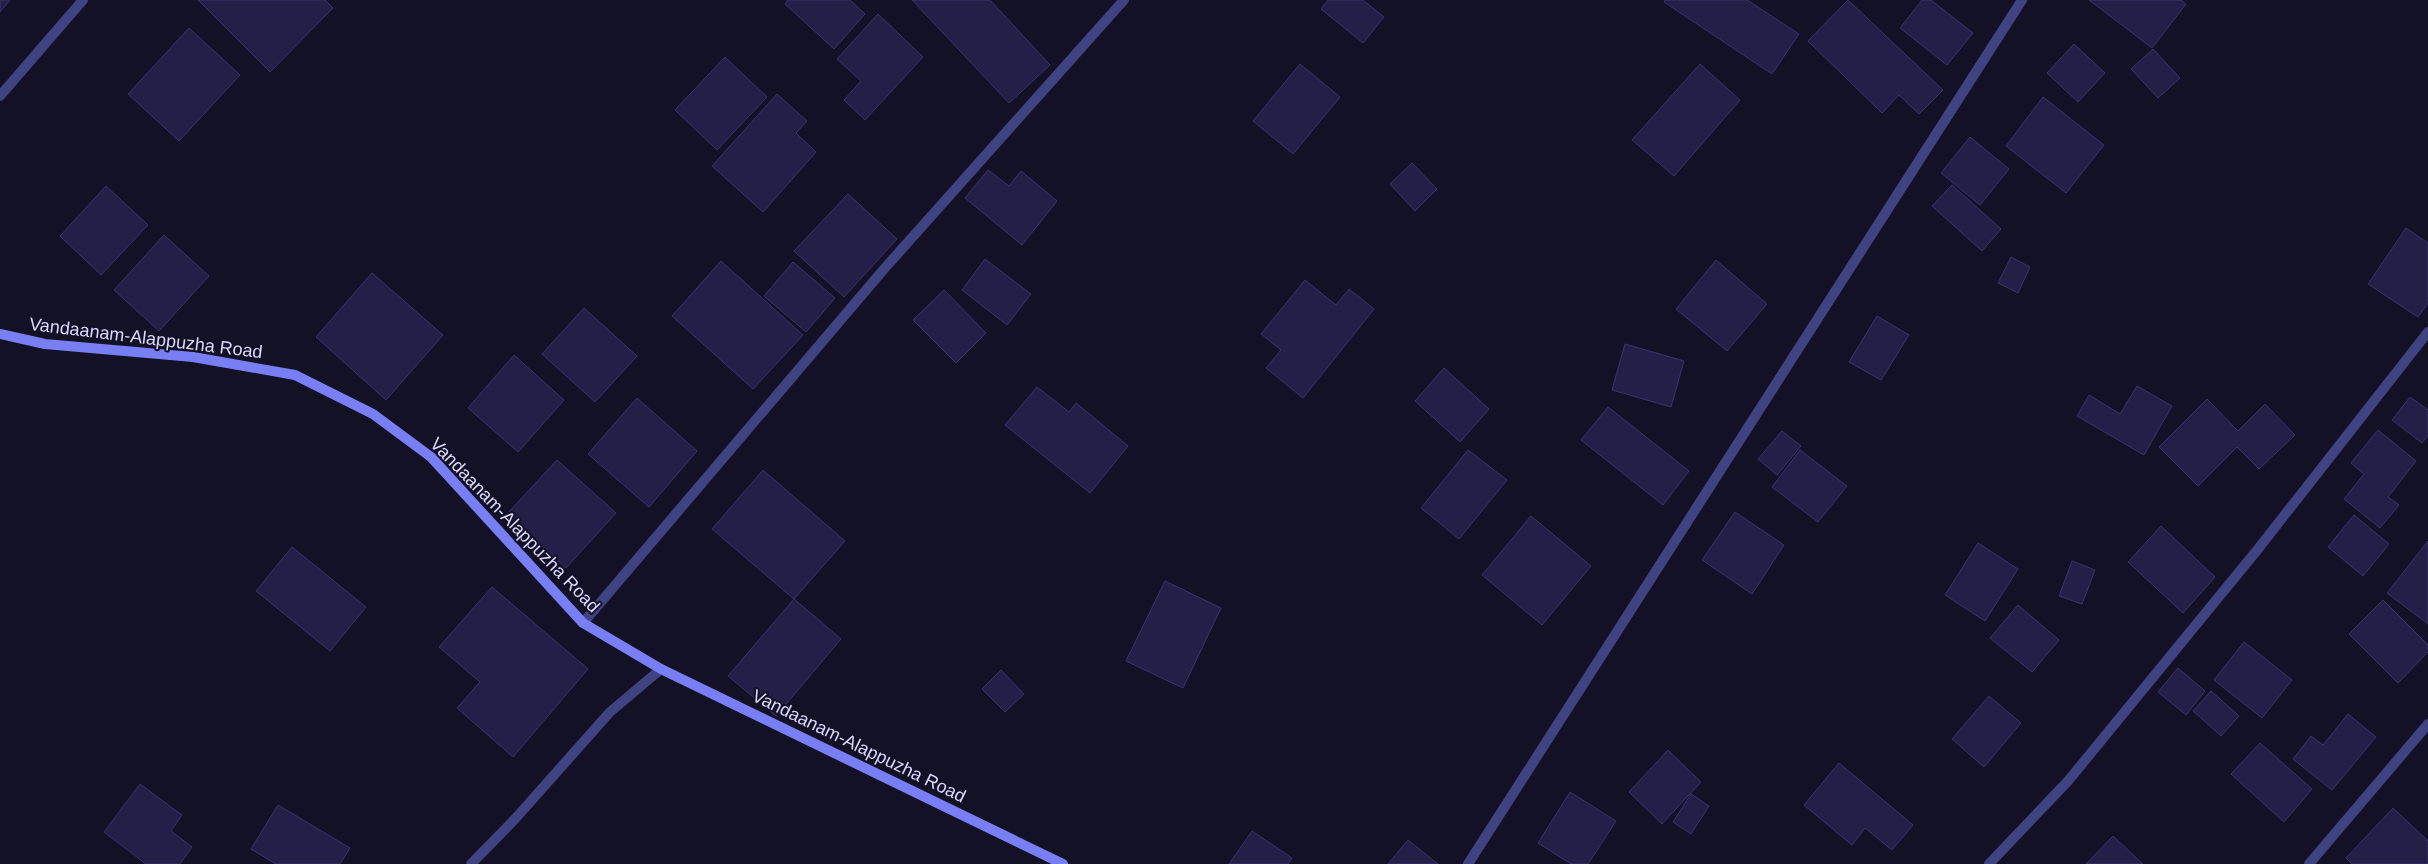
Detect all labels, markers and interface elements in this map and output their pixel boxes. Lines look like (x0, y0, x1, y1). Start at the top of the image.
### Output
street label: Vandaanam-Alappuzha Road (28, 314, 264, 362)
street label: Vandaanam-Alappuzha Road (426, 434, 604, 616)
street label: Vandaanam-Alappuzha Road (749, 686, 969, 806)

